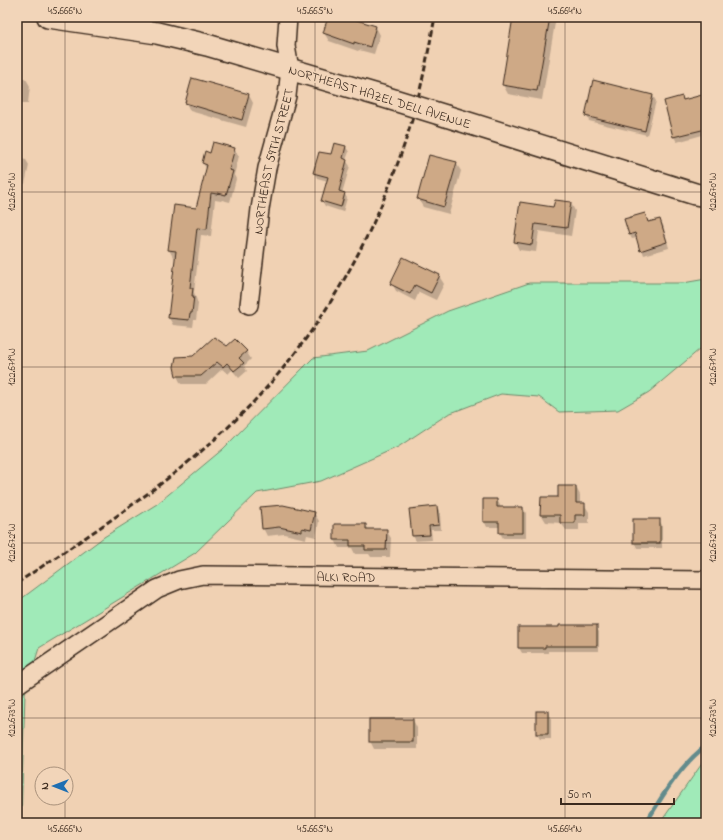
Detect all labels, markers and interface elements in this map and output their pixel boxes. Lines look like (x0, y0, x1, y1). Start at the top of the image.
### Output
text: 45.666°N (48, 4, 83, 19)
text: 45.665°N (297, 4, 333, 19)
text: 45.664°N (548, 4, 582, 19)
street label: NORTHEAST HAZEL DELL AVENUE (286, 61, 473, 134)
street label: NORTHEAST 59TH STREET (249, 87, 299, 236)
text: 122.670°W (5, 173, 20, 211)
text: 122.670°W (706, 173, 721, 211)
text: 122.671°W (5, 348, 20, 386)
text: 122.671°W (706, 348, 721, 386)
text: 122.672°W (5, 523, 20, 563)
text: 122.672°W (706, 523, 721, 563)
street label: ALKI ROAD (316, 568, 375, 588)
text: 122.673°W (5, 699, 20, 737)
text: 122.673°W (706, 699, 721, 737)
north arrow (34, 766, 74, 806)
scale bar (561, 780, 674, 806)
text: N (37, 782, 53, 790)
text: 50 m (567, 786, 591, 804)
text: 45.666°N (48, 822, 83, 837)
text: 45.665°N (297, 822, 333, 837)
text: 45.664°N (548, 822, 582, 837)

